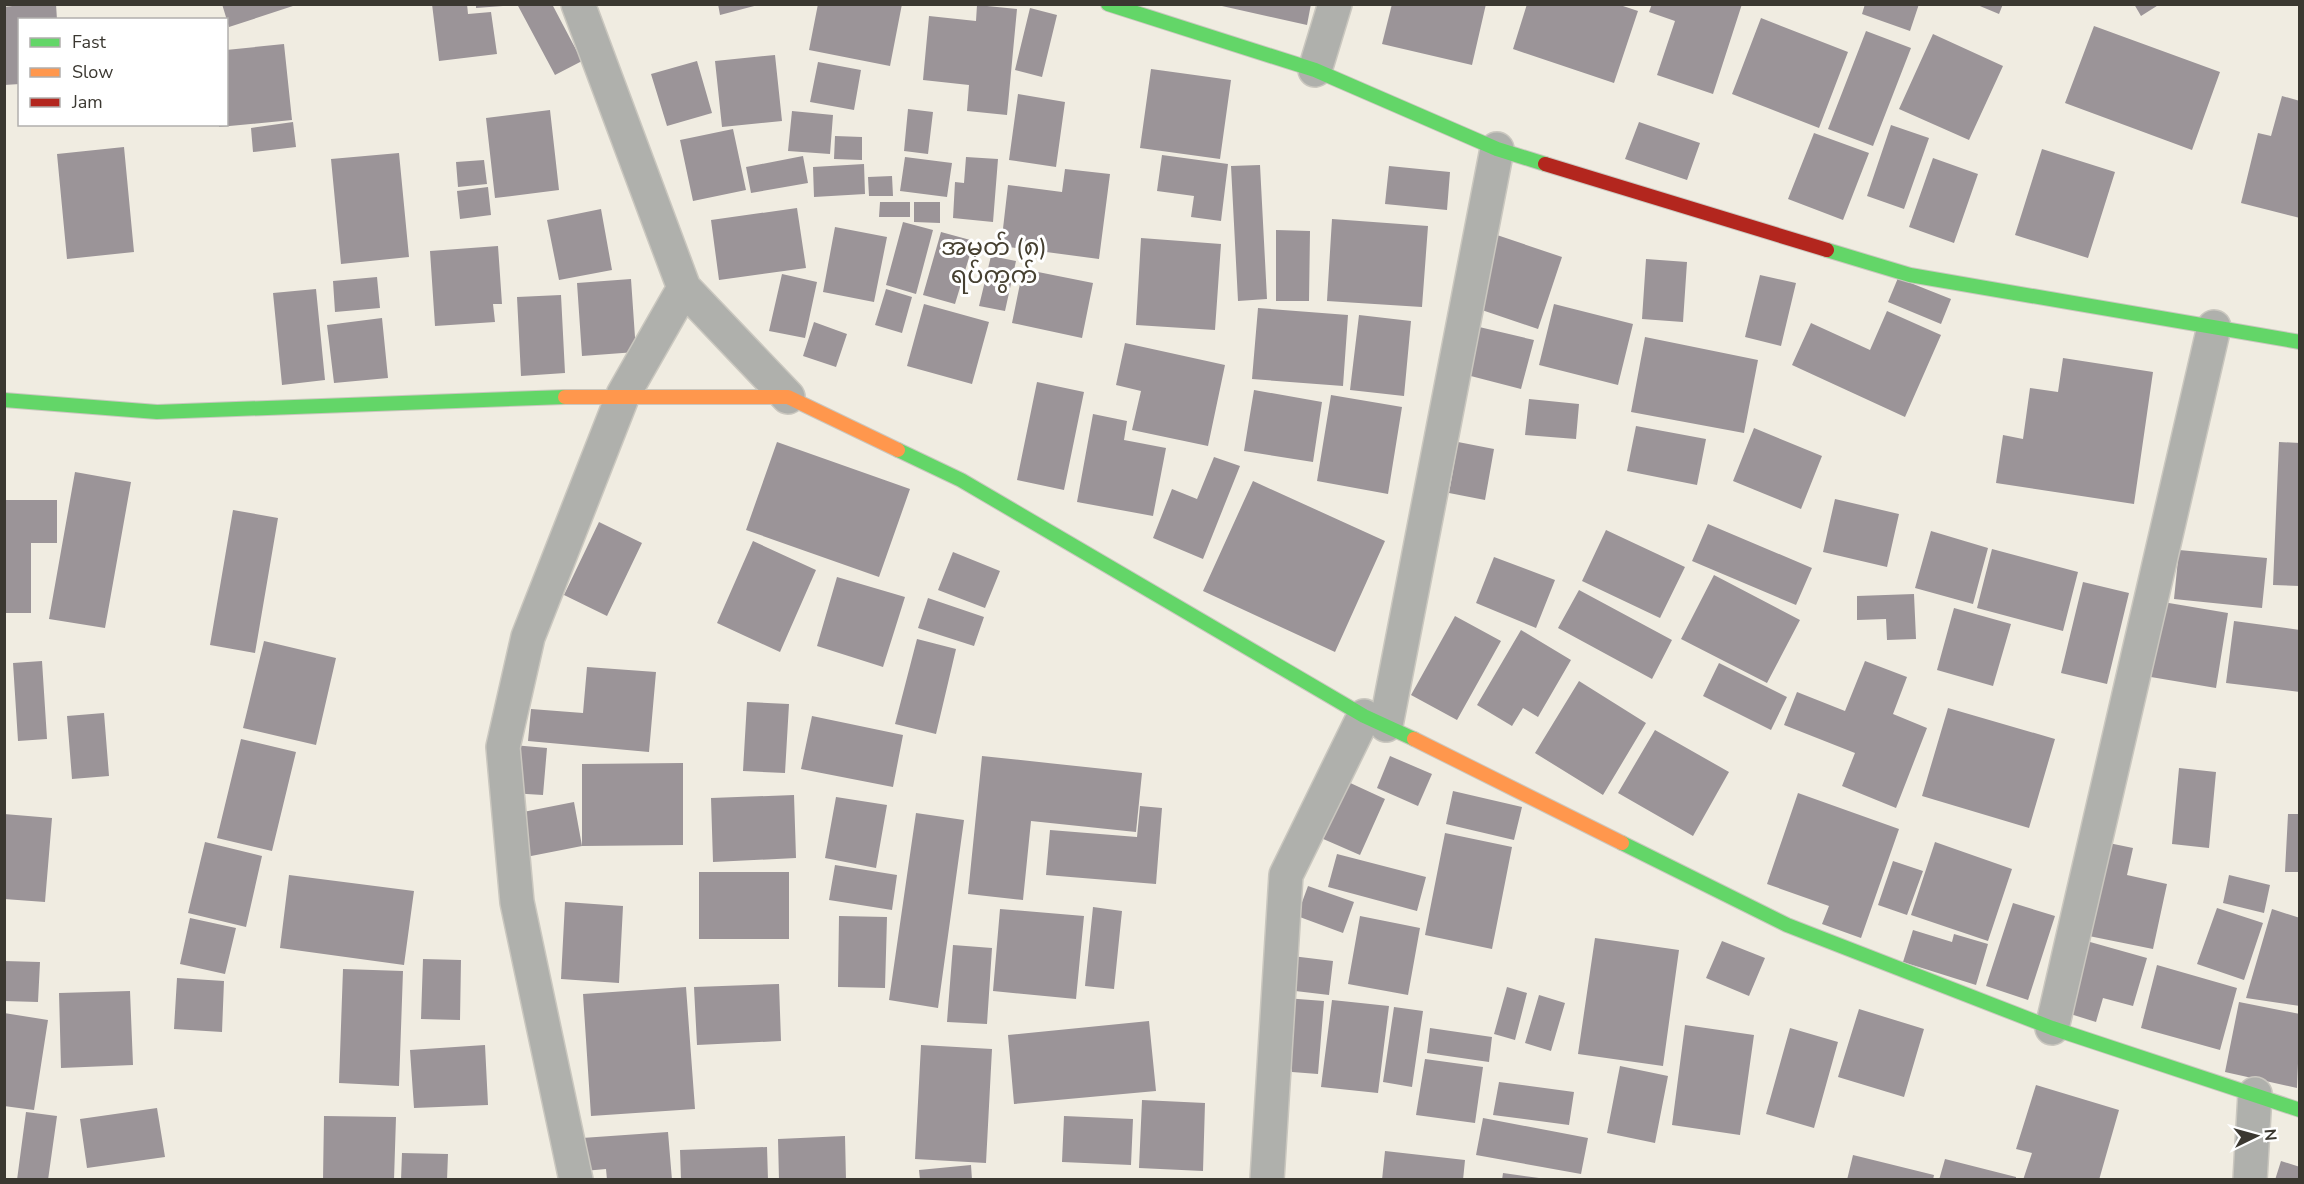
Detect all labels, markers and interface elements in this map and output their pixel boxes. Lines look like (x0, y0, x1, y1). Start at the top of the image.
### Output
legend (18, 18, 228, 126)
text: Fast (72, 30, 107, 54)
text: Slow (72, 60, 113, 84)
text: Jam (71, 90, 103, 114)
district label: အမှတ် (၈) ရပ်ကွက် (941, 231, 1047, 294)
north arrow (2226, 1106, 2286, 1166)
text: N (2258, 1128, 2281, 1142)

